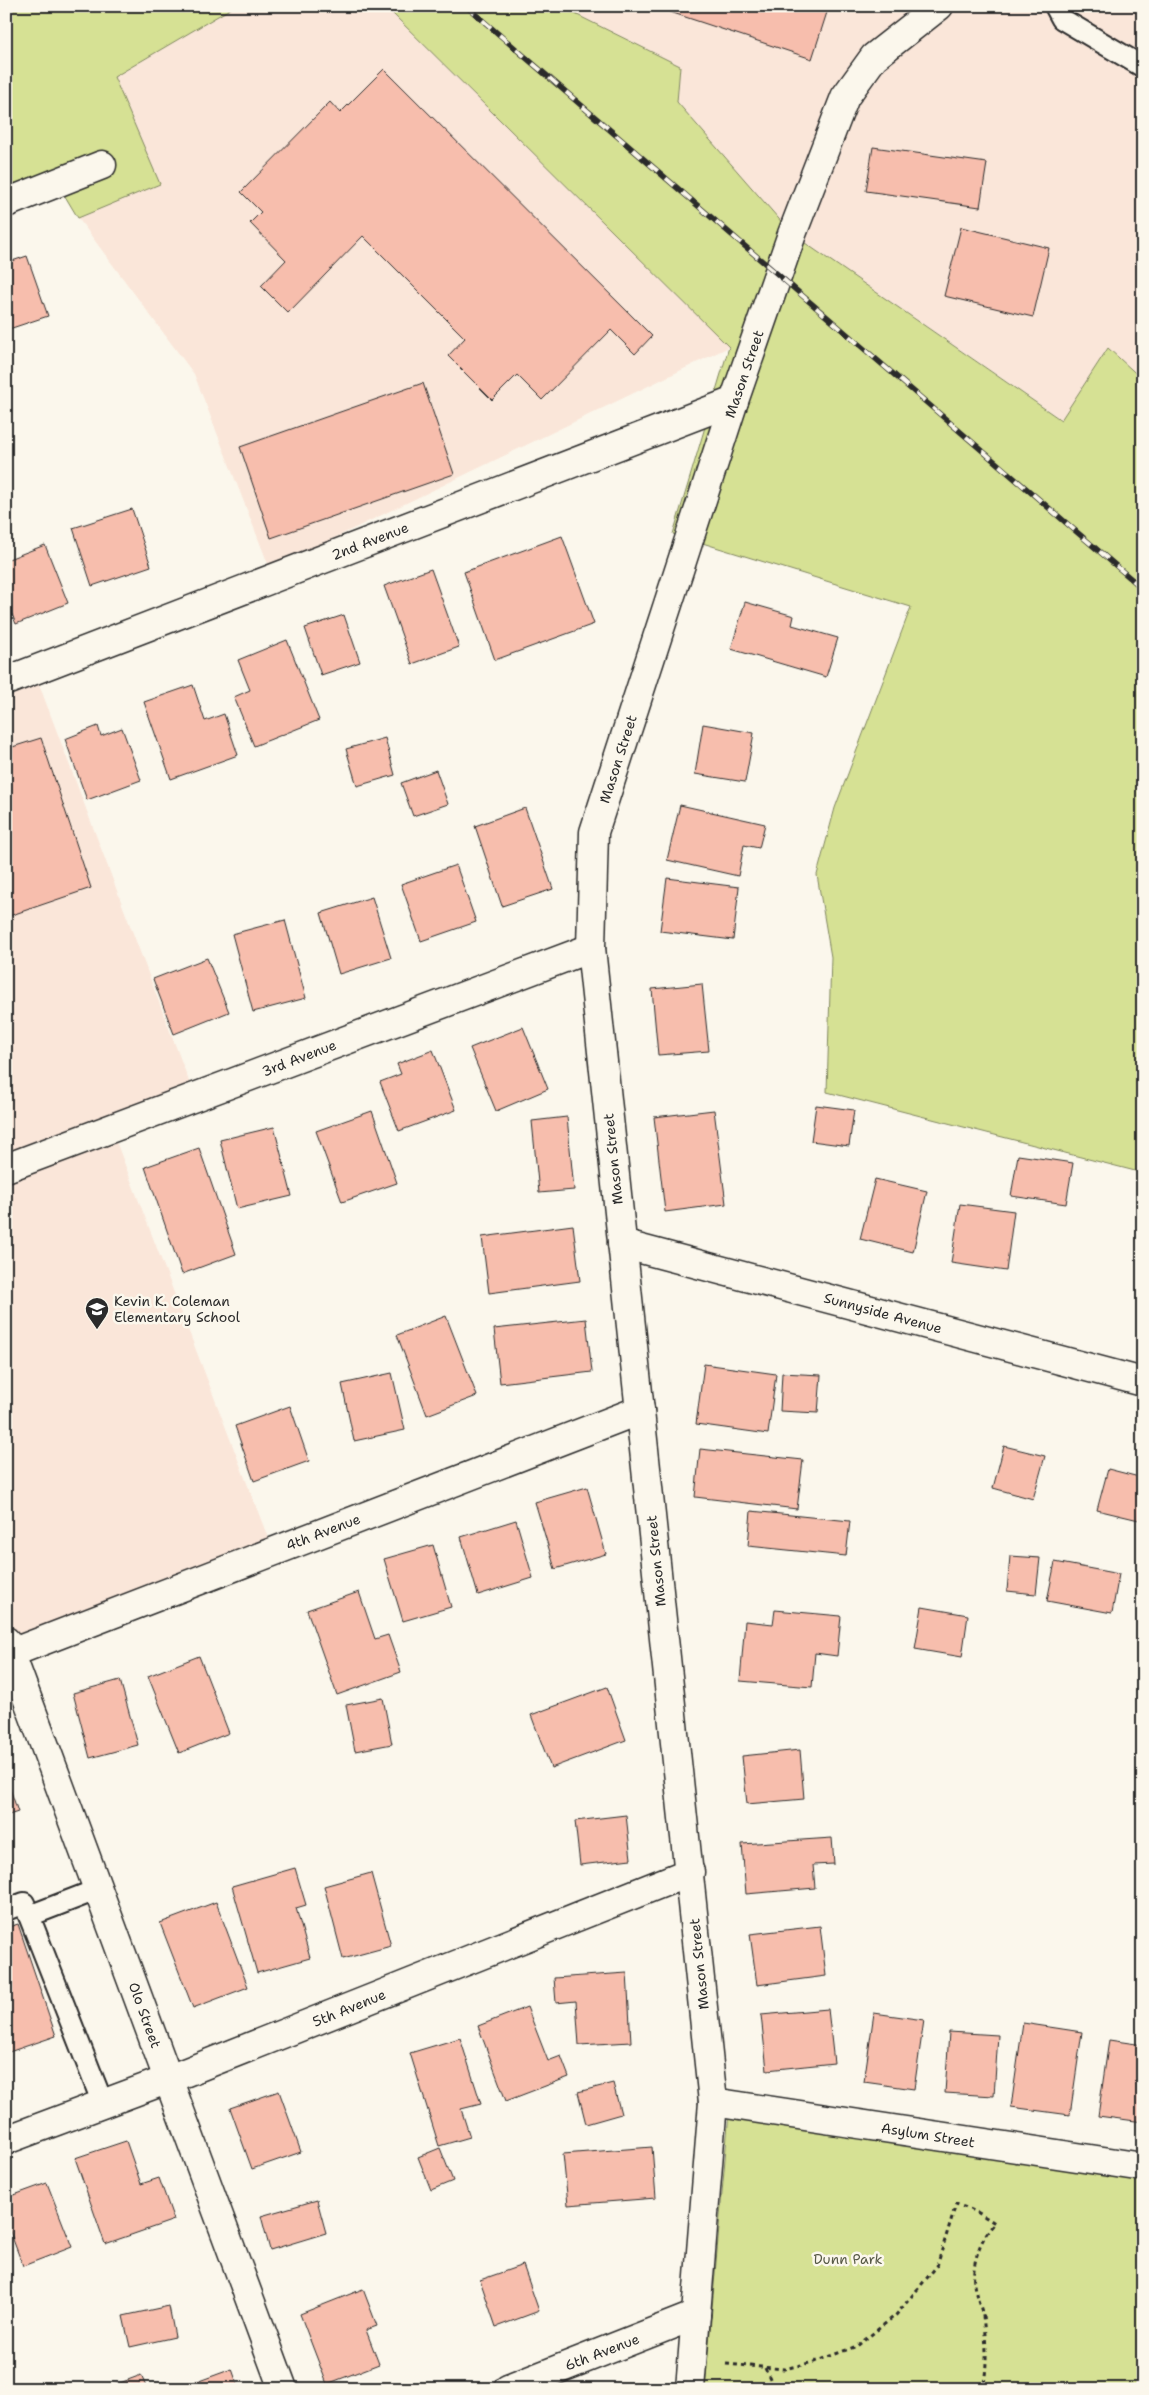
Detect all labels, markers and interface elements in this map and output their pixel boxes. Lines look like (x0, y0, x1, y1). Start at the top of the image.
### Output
street label: Mason Street (721, 328, 767, 420)
street label: 2nd Avenue (329, 518, 411, 564)
street label: Mason Street (595, 713, 641, 805)
street label: 3rd Avenue (259, 1036, 339, 1080)
street label: Mason Street (599, 1112, 627, 1206)
street label: Sunnyside Avenue (822, 1289, 944, 1337)
place label: Kevin K. Coleman Elementary School (114, 1292, 241, 1326)
school or university icon: Kevin K. Coleman Elementary School (84, 1296, 110, 1330)
street label: 4th Avenue (283, 1510, 363, 1554)
street label: Mason Street (642, 1514, 670, 1608)
street label: Mason Street (685, 1917, 713, 2011)
street label: Olo Street (125, 1980, 165, 2050)
street label: 5th Avenue (310, 1985, 388, 2031)
street label: Asylum Street (880, 2119, 976, 2151)
park label: Dunn Park (813, 2250, 883, 2268)
street label: 6th Avenue (562, 2330, 642, 2374)

